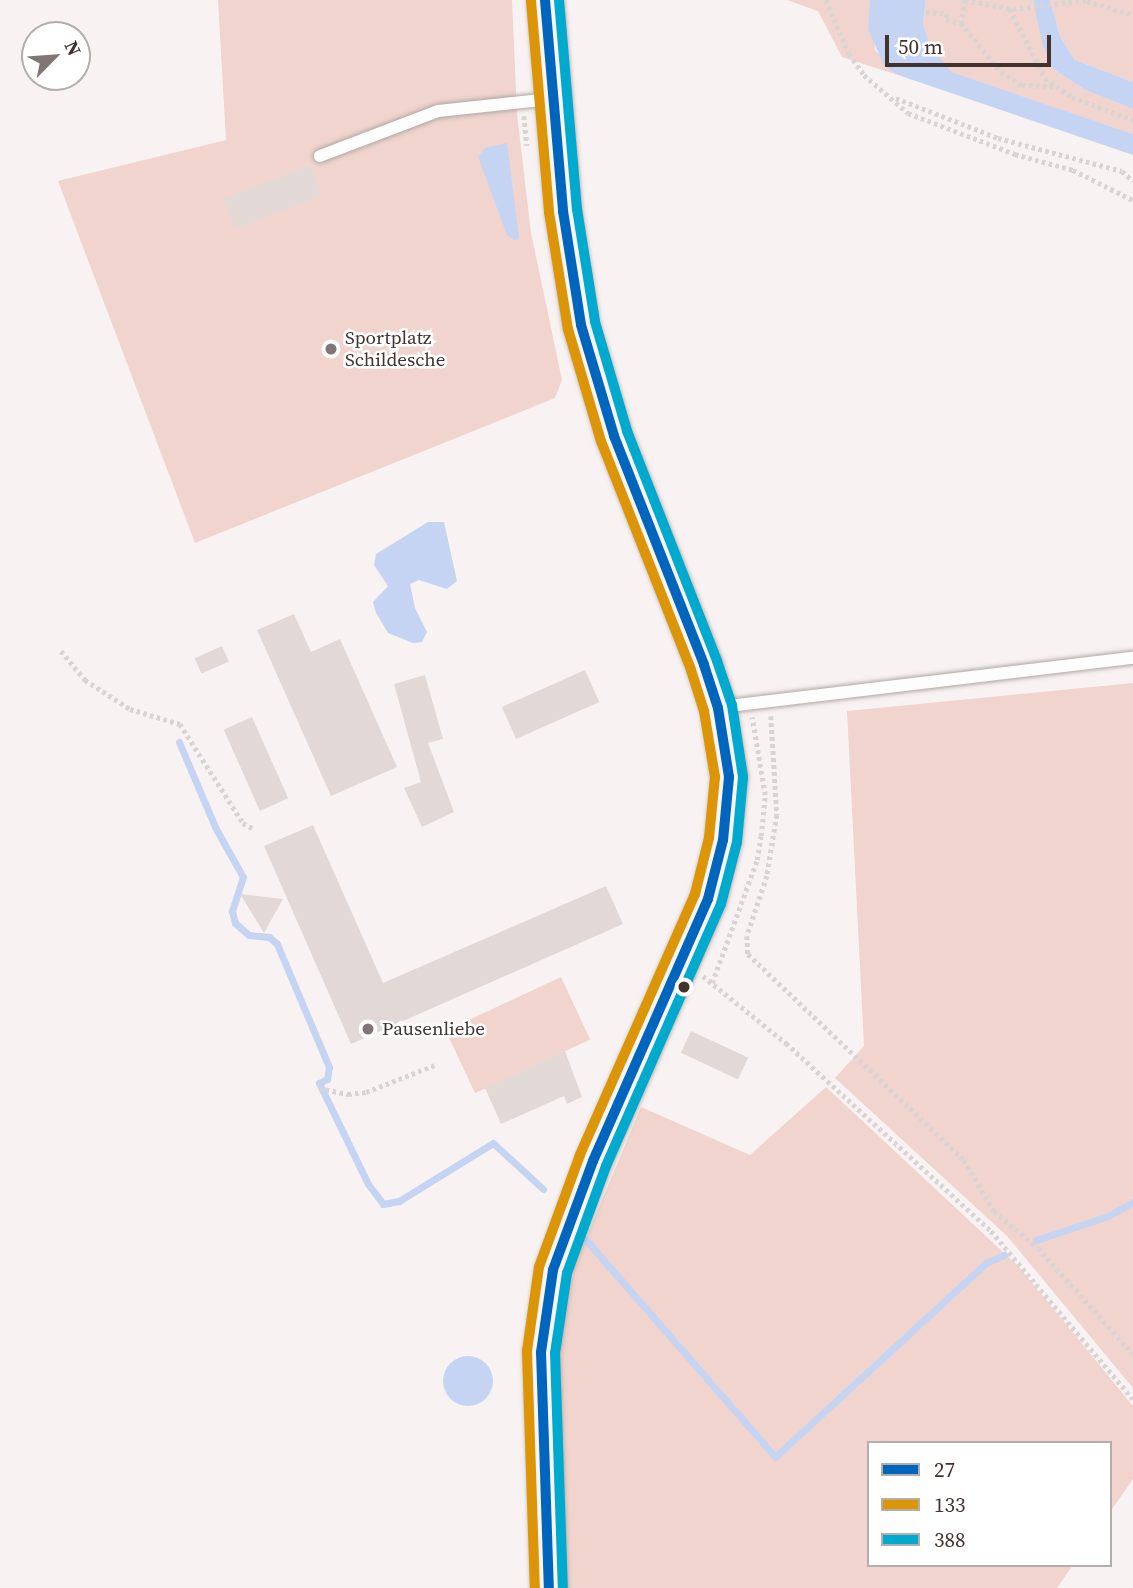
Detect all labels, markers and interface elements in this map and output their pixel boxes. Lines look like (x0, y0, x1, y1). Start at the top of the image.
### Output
north arrow (21, 21, 91, 91)
scale bar (888, 21, 1054, 65)
text: 50 m (898, 32, 943, 61)
text: N (59, 36, 88, 60)
place label: Sportplatz Schildesche (345, 327, 445, 371)
marker: Sportplatz Schildesche (323, 341, 339, 357)
unlabelled marker (677, 980, 691, 994)
place label: Pausenliebe (382, 1018, 485, 1040)
marker: Pausenliebe (360, 1021, 376, 1037)
legend (867, 1441, 1112, 1567)
text: 27 (934, 1455, 955, 1484)
text: 133 (934, 1490, 966, 1519)
text: 388 (934, 1525, 966, 1554)

